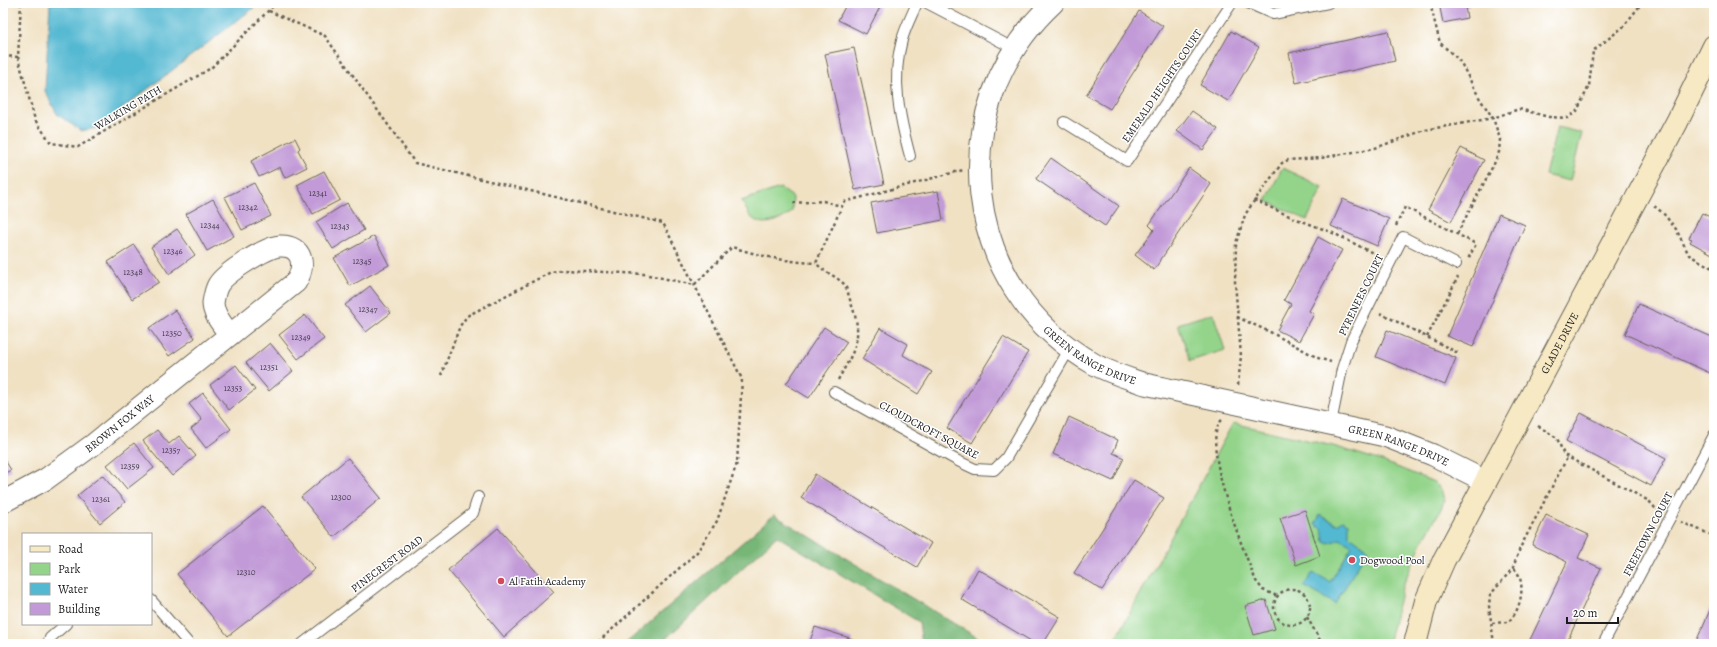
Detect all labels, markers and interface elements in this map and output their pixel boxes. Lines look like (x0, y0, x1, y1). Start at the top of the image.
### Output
street label: EMERALD HEIGHTS COURT (1118, 26, 1206, 146)
street label: WALKING PATH (91, 82, 164, 135)
house number: 12341 (309, 187, 327, 199)
house number: 12342 (238, 201, 258, 213)
house number: 12344 (200, 219, 220, 231)
house number: 12343 (331, 220, 350, 232)
house number: 12346 (163, 245, 183, 257)
street label: PYRENEES COURT (1335, 252, 1387, 338)
house number: 12345 (352, 255, 372, 267)
house number: 12348 (123, 266, 143, 278)
house number: 12347 (359, 303, 378, 315)
street label: GLADE DRIVE (1537, 310, 1582, 376)
street label: GREEN RANGE DRIVE (1040, 322, 1138, 388)
house number: 12350 (162, 327, 182, 339)
house number: 12349 (291, 331, 311, 343)
house number: 12351 (260, 361, 278, 373)
house number: 12353 (224, 382, 243, 394)
street label: BROWN FOX WAY (82, 390, 158, 456)
street label: CLOUDCROFT SQUARE (877, 397, 981, 463)
street label: GREEN RANGE DRIVE (1347, 421, 1452, 469)
house number: 12357 (162, 444, 181, 456)
house number: 12359 (120, 460, 140, 472)
street label: FREETOWN COURT (1619, 489, 1677, 579)
house number: 12300 (331, 491, 352, 503)
house number: 12361 (92, 493, 110, 505)
street label: PINECREST ROAD (348, 532, 426, 596)
legend (22, 533, 152, 625)
text: Road (58, 541, 84, 557)
place label: Dogwood Pool (1360, 553, 1425, 568)
marker: Dogwood Pool (1347, 555, 1357, 565)
text: Park (58, 561, 81, 577)
house number: 12310 (237, 566, 256, 578)
place label: Al Fatih Academy (508, 574, 586, 589)
marker: Al Fatih Academy (496, 576, 506, 586)
text: Water (57, 581, 88, 597)
scale bar (1567, 599, 1618, 625)
text: Building (58, 601, 100, 617)
text: 20 m (1573, 605, 1597, 621)

